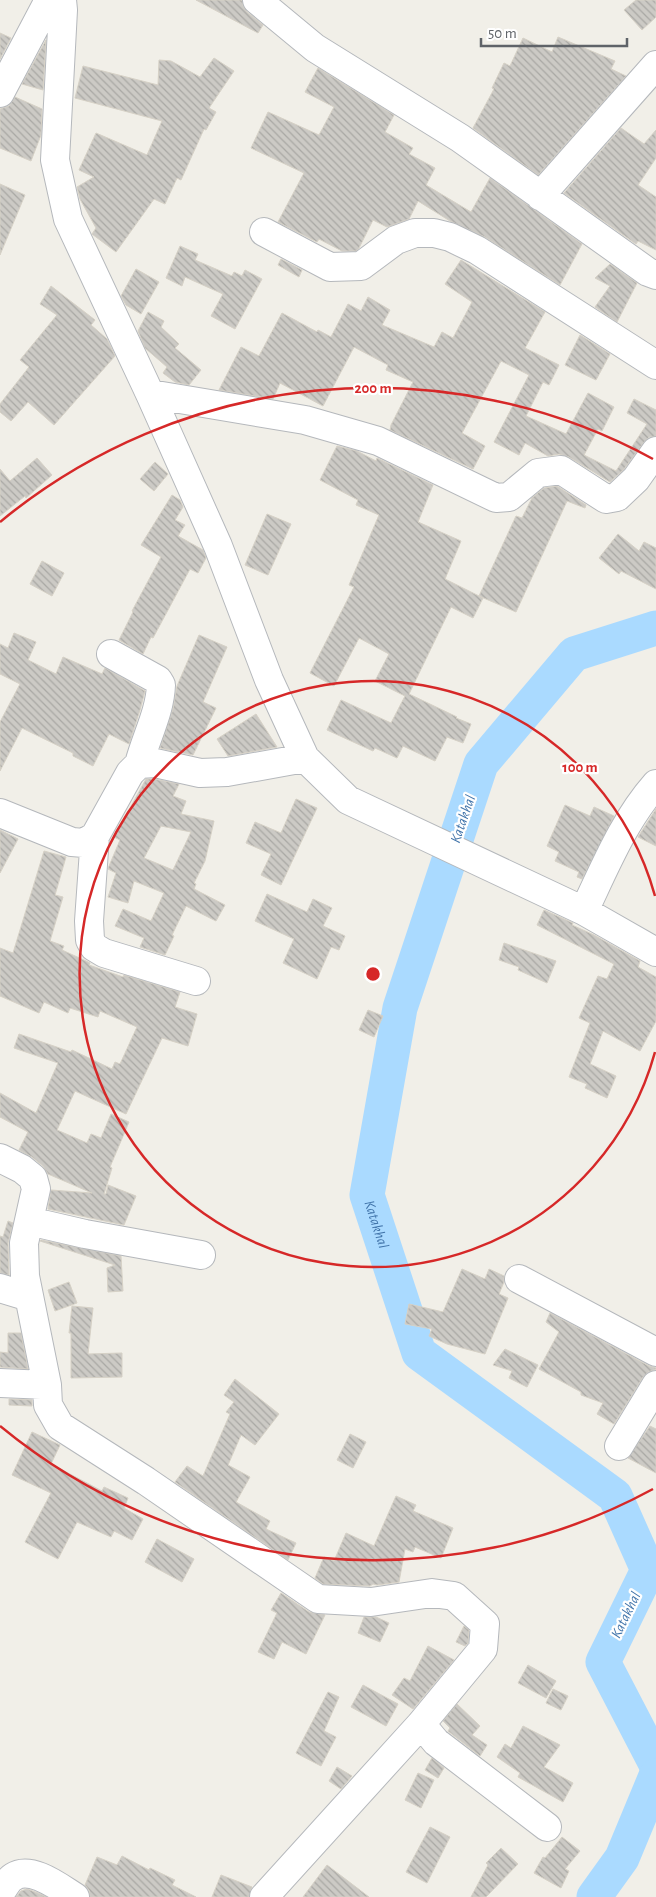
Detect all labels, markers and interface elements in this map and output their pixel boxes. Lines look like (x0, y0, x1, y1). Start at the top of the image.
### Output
scale bar (481, 15, 627, 47)
text: 50 m (488, 26, 517, 41)
text: 200 m (354, 381, 392, 396)
text: 100 m (562, 760, 598, 775)
water label: Katakhal (448, 793, 478, 845)
centre of rings (364, 965, 382, 983)
water label: Katakhal (362, 1198, 392, 1251)
water label: Katakhal (608, 1589, 644, 1641)

